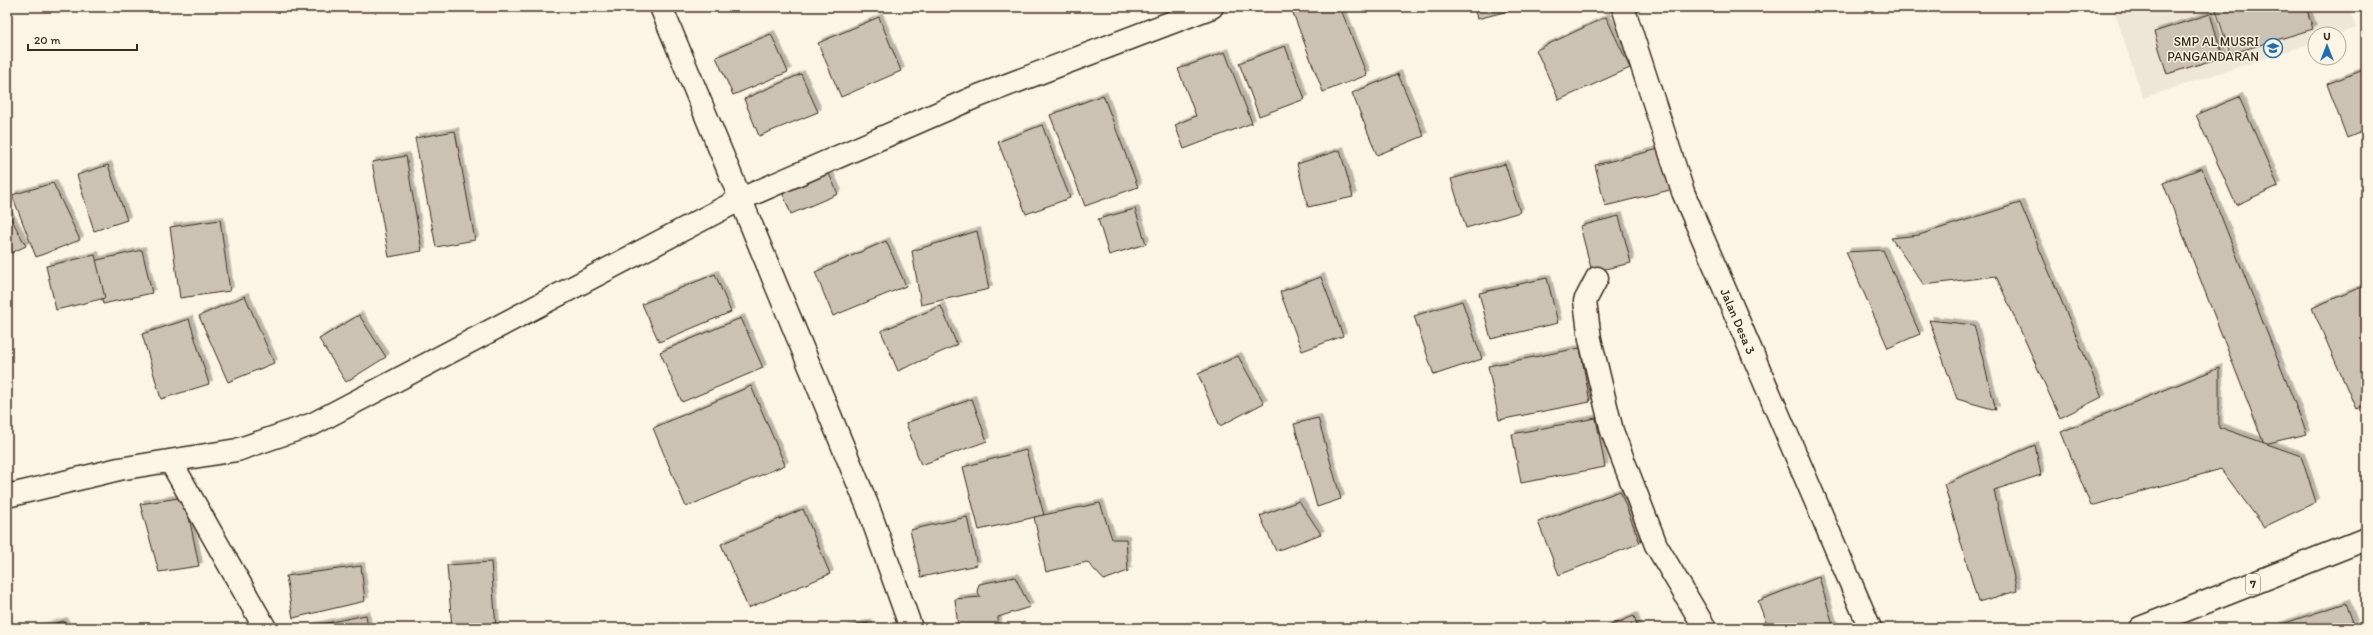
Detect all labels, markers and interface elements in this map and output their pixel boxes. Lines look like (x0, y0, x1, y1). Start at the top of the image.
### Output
scale bar (28, 26, 137, 52)
north arrow (2307, 26, 2347, 66)
text: U (2323, 30, 2331, 43)
text: 20 m (34, 33, 61, 47)
place label: SMP AL MUSRI PANGANDARAN (2167, 34, 2259, 64)
school or university icon: SMP AL MUSRI PANGANDARAN (2262, 37, 2284, 59)
street label: Jalan Desa 3 (1718, 286, 1759, 356)
road number: 7 (2246, 574, 2260, 594)

